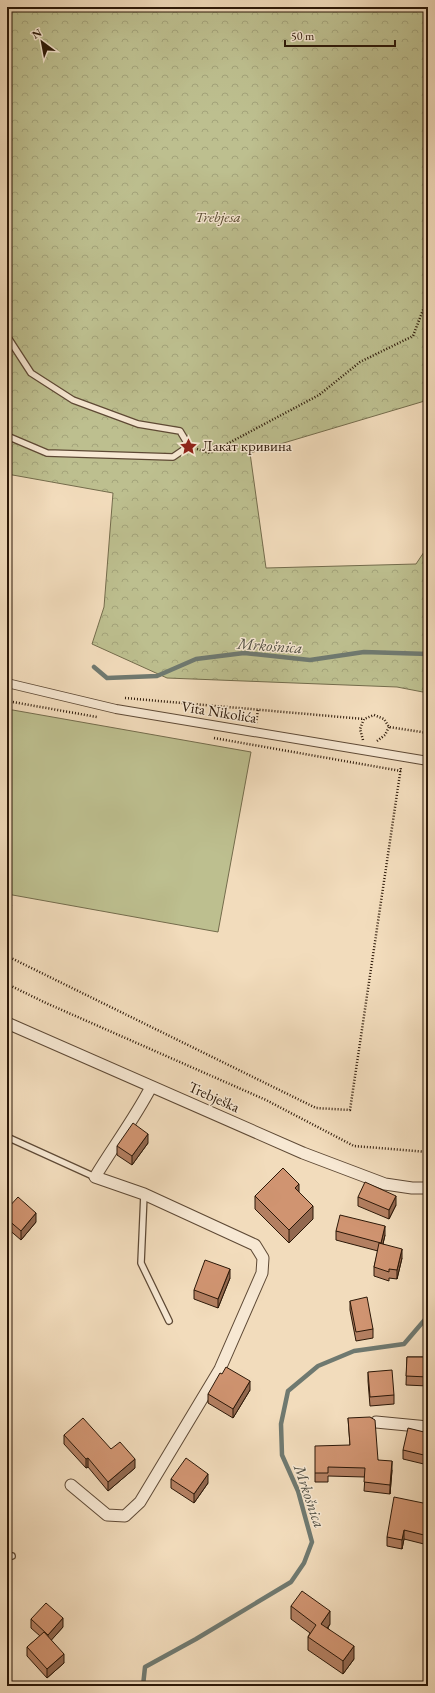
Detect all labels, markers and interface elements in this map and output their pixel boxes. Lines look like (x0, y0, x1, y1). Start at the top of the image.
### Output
north arrow (22, 22, 62, 62)
scale bar (285, 22, 395, 48)
text: N (29, 25, 44, 42)
text: 50 m (291, 28, 315, 44)
park label: Trebjesa (195, 207, 241, 226)
place icon: Лакат кривина (179, 436, 199, 456)
place label: Лакат кривина (202, 436, 292, 455)
water label: Mrkošnica (236, 633, 303, 658)
street label: Vita Nikolića (180, 696, 258, 727)
street label: Trebješka (186, 1077, 243, 1116)
water label: Mrkošnica (289, 1461, 330, 1530)

